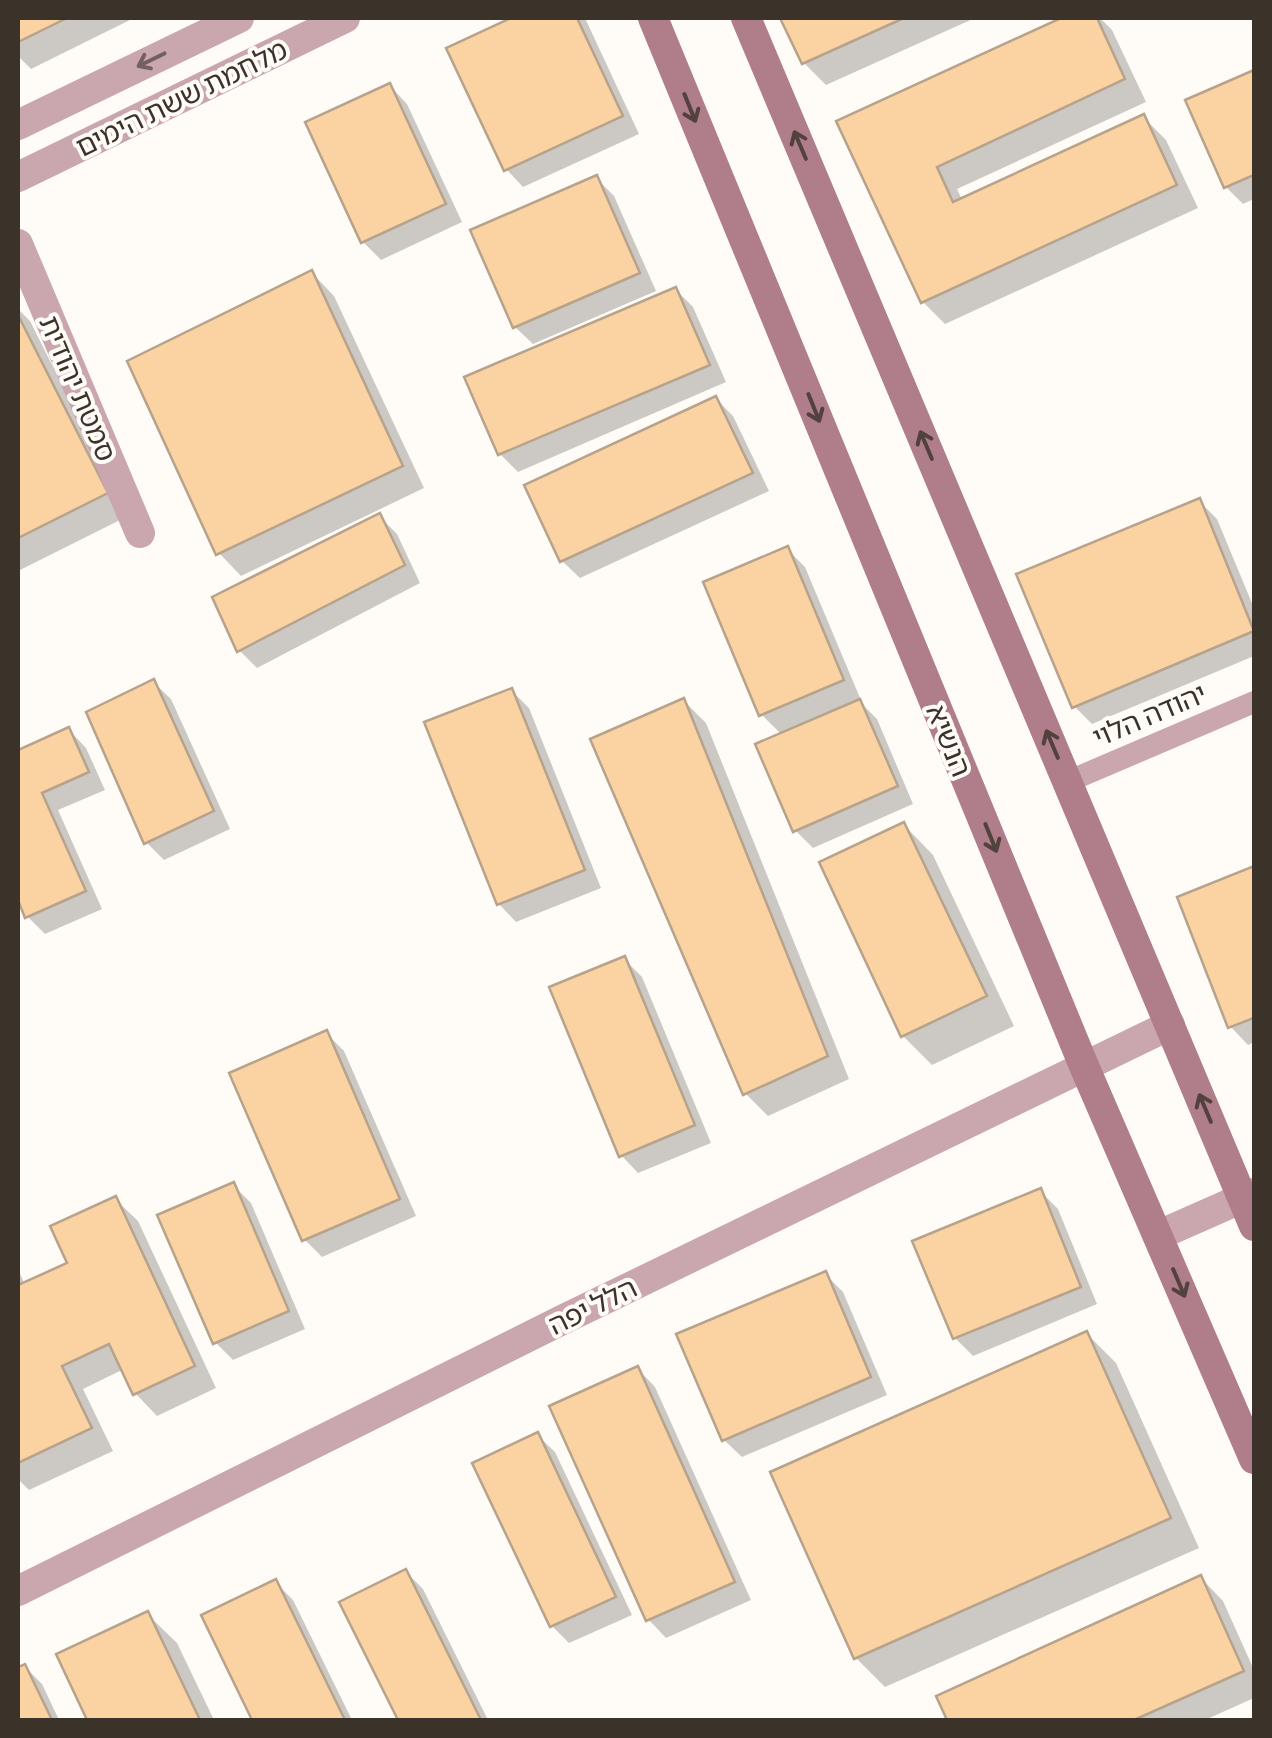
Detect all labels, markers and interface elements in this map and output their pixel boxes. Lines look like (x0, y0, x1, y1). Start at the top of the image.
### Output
street label: מלחמת ששת הימים (70, 31, 292, 163)
one-way arrow (137, 52, 167, 71)
one-way arrow (682, 92, 700, 122)
one-way arrow (790, 130, 808, 161)
street label: סמטת יהודית (33, 310, 125, 466)
one-way arrow (806, 392, 824, 423)
one-way arrow (916, 430, 934, 461)
street label: יהודה הלוי (1087, 675, 1211, 753)
street label: הנשיא (920, 699, 980, 781)
one-way arrow (1041, 729, 1059, 760)
one-way arrow (983, 822, 1001, 853)
one-way arrow (1195, 1094, 1213, 1124)
one-way arrow (1171, 1267, 1189, 1298)
street label: הלל יפה (542, 1269, 642, 1341)

